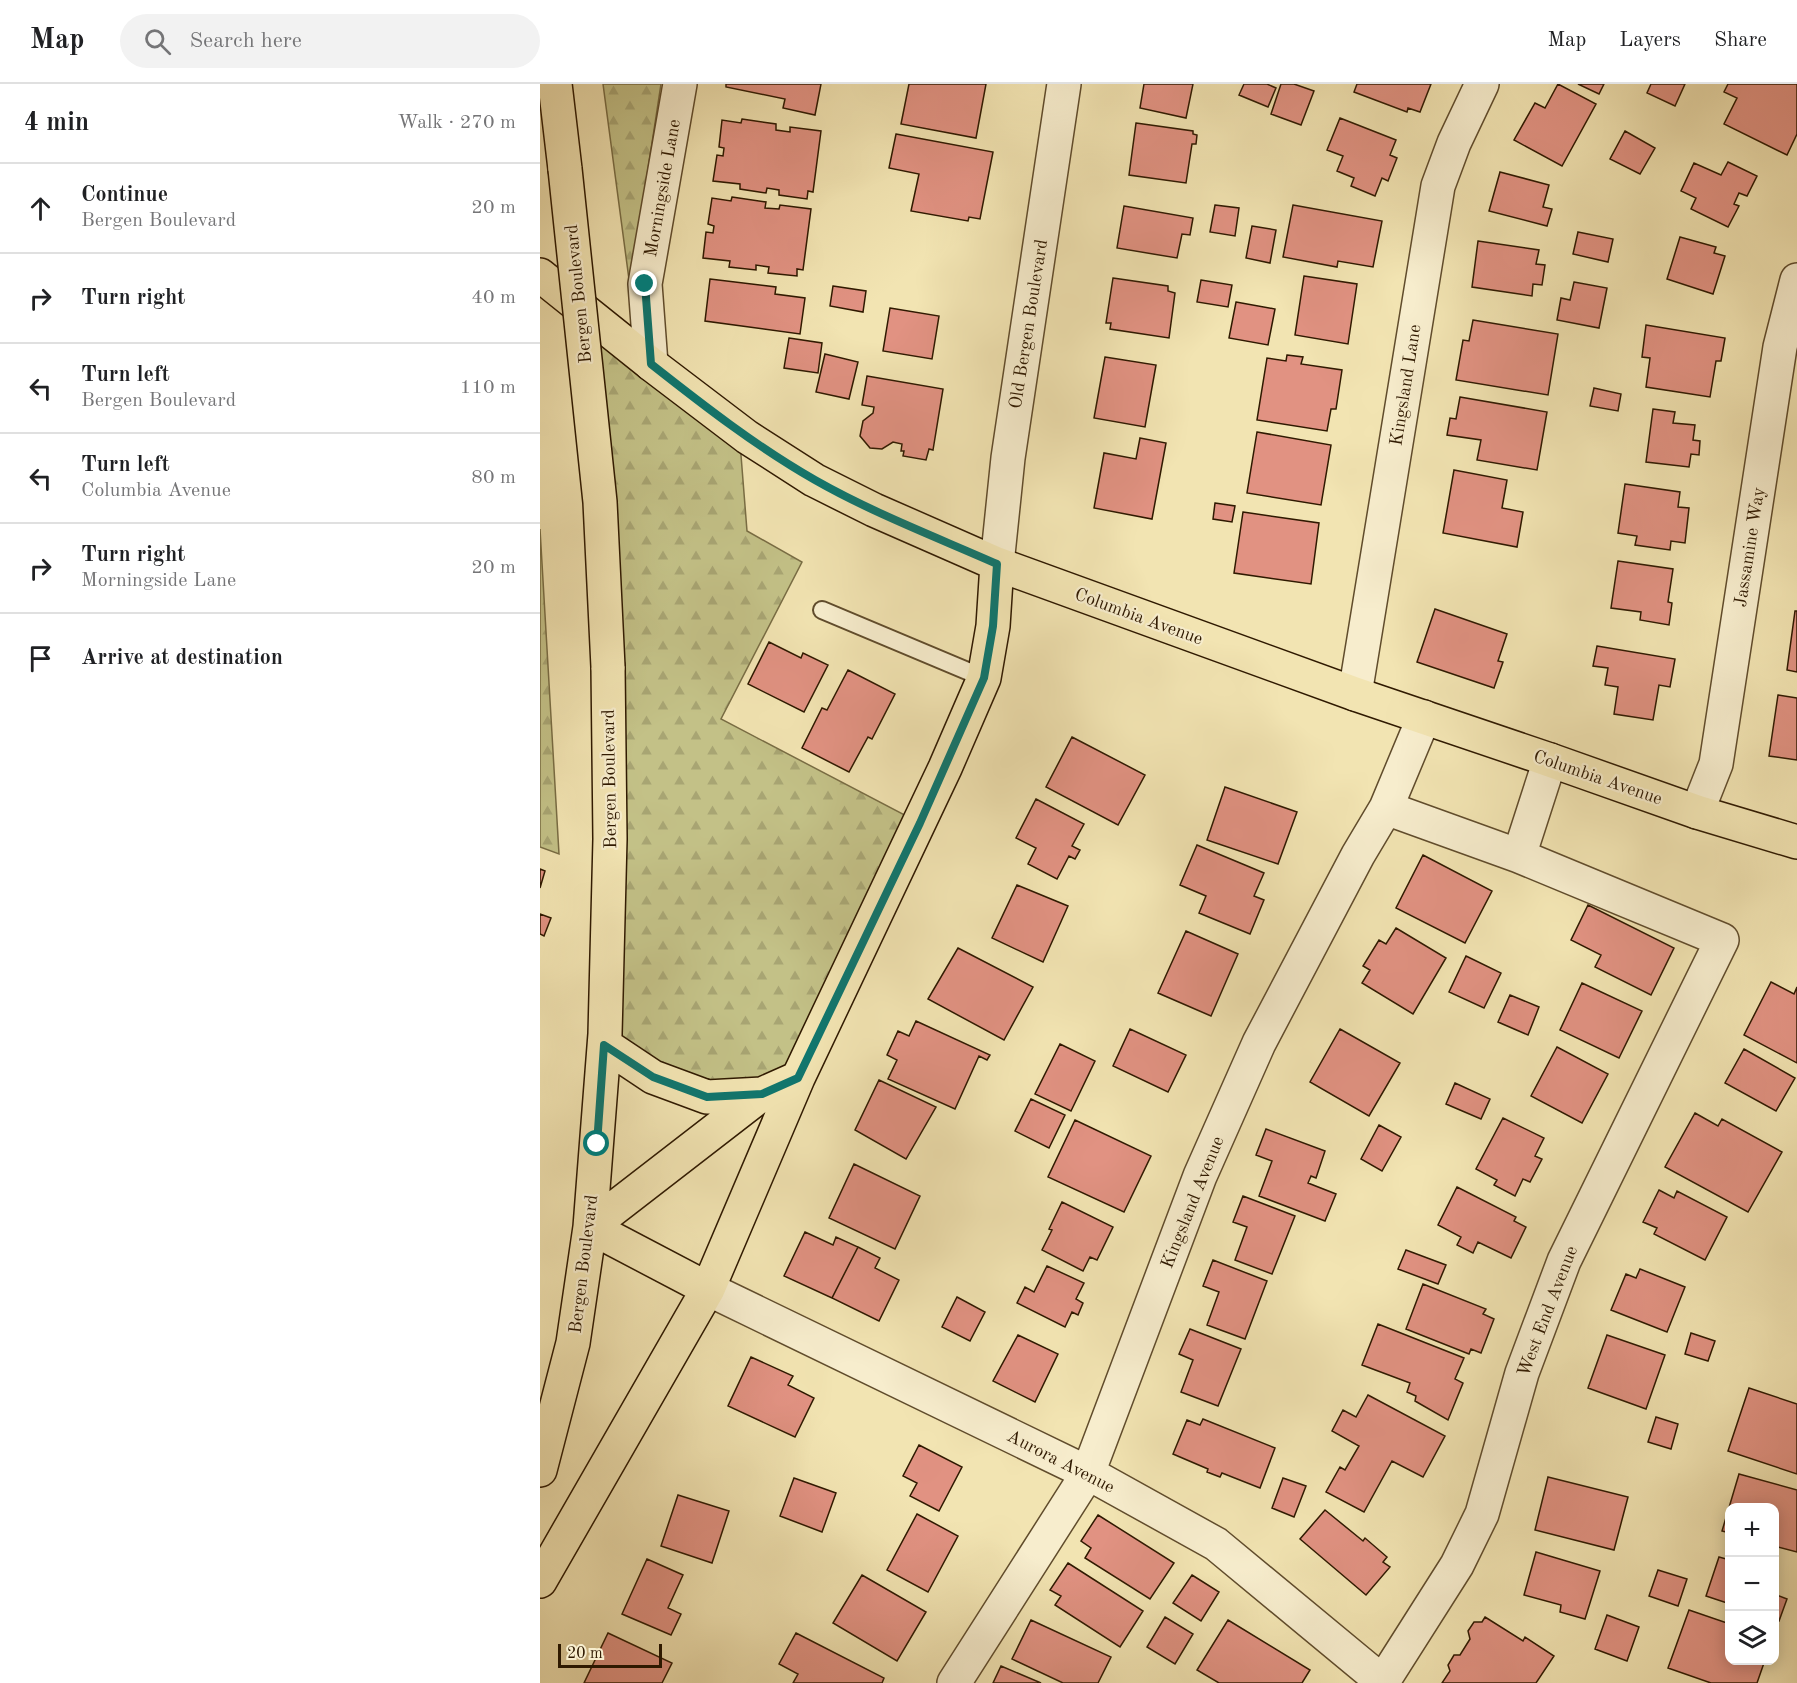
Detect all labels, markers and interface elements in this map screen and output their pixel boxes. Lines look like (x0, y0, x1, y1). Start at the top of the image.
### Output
search box (120, 14, 540, 68)
icon: search (141, 25, 174, 58)
text: Map (30, 27, 84, 55)
text: Search here (189, 30, 302, 52)
text: Map (1547, 30, 1586, 51)
text: Layers (1619, 30, 1681, 51)
text: Share (1714, 30, 1767, 51)
text: 4 min (24, 110, 89, 136)
text: Walk · 270 m (397, 113, 516, 133)
street label: Morningside Lane (642, 118, 684, 259)
text: Continue (81, 184, 168, 206)
icon: ahead (24, 192, 57, 225)
text: 20 m (471, 198, 516, 218)
text: Bergen Boulevard (81, 211, 236, 231)
street label: Bergen Boulevard (563, 224, 595, 364)
street label: Old Bergen Boulevard (1007, 238, 1051, 410)
route end (631, 270, 657, 296)
icon: right (24, 282, 57, 315)
text: Turn right (81, 287, 185, 309)
text: 40 m (471, 288, 516, 308)
street label: Kingsland Lane (1388, 323, 1424, 447)
text: Turn left (81, 364, 170, 386)
icon: left (24, 372, 57, 405)
text: 110 m (460, 378, 516, 398)
text: Bergen Boulevard (81, 391, 236, 411)
text: Turn left (81, 454, 170, 476)
icon: left (24, 462, 57, 495)
text: 80 m (471, 468, 516, 488)
text: Columbia Avenue (81, 481, 231, 501)
street label: Jassamine Way (1732, 485, 1768, 608)
text: Turn right (81, 544, 185, 566)
icon: right (24, 552, 57, 585)
text: 20 m (471, 558, 516, 578)
text: Morningside Lane (81, 571, 236, 591)
street label: Columbia Avenue (1072, 585, 1205, 648)
icon: arrive (24, 642, 57, 675)
text: Arrive at destination (81, 647, 283, 669)
street label: Bergen Boulevard (600, 709, 620, 849)
street label: Columbia Avenue (1531, 747, 1664, 808)
route start (583, 1130, 609, 1156)
street label: Kingsland Avenue (1158, 1134, 1228, 1271)
street label: Bergen Boulevard (567, 1194, 601, 1334)
street label: West End Avenue (1515, 1243, 1581, 1379)
street label: Aurora Avenue (1004, 1427, 1117, 1497)
map controls (1725, 1503, 1779, 1665)
button: + (1725, 1503, 1779, 1557)
button: − (1725, 1557, 1779, 1611)
button: layers (1725, 1611, 1779, 1665)
scale bar (558, 1641, 662, 1668)
text: 20 m (567, 1646, 603, 1662)

